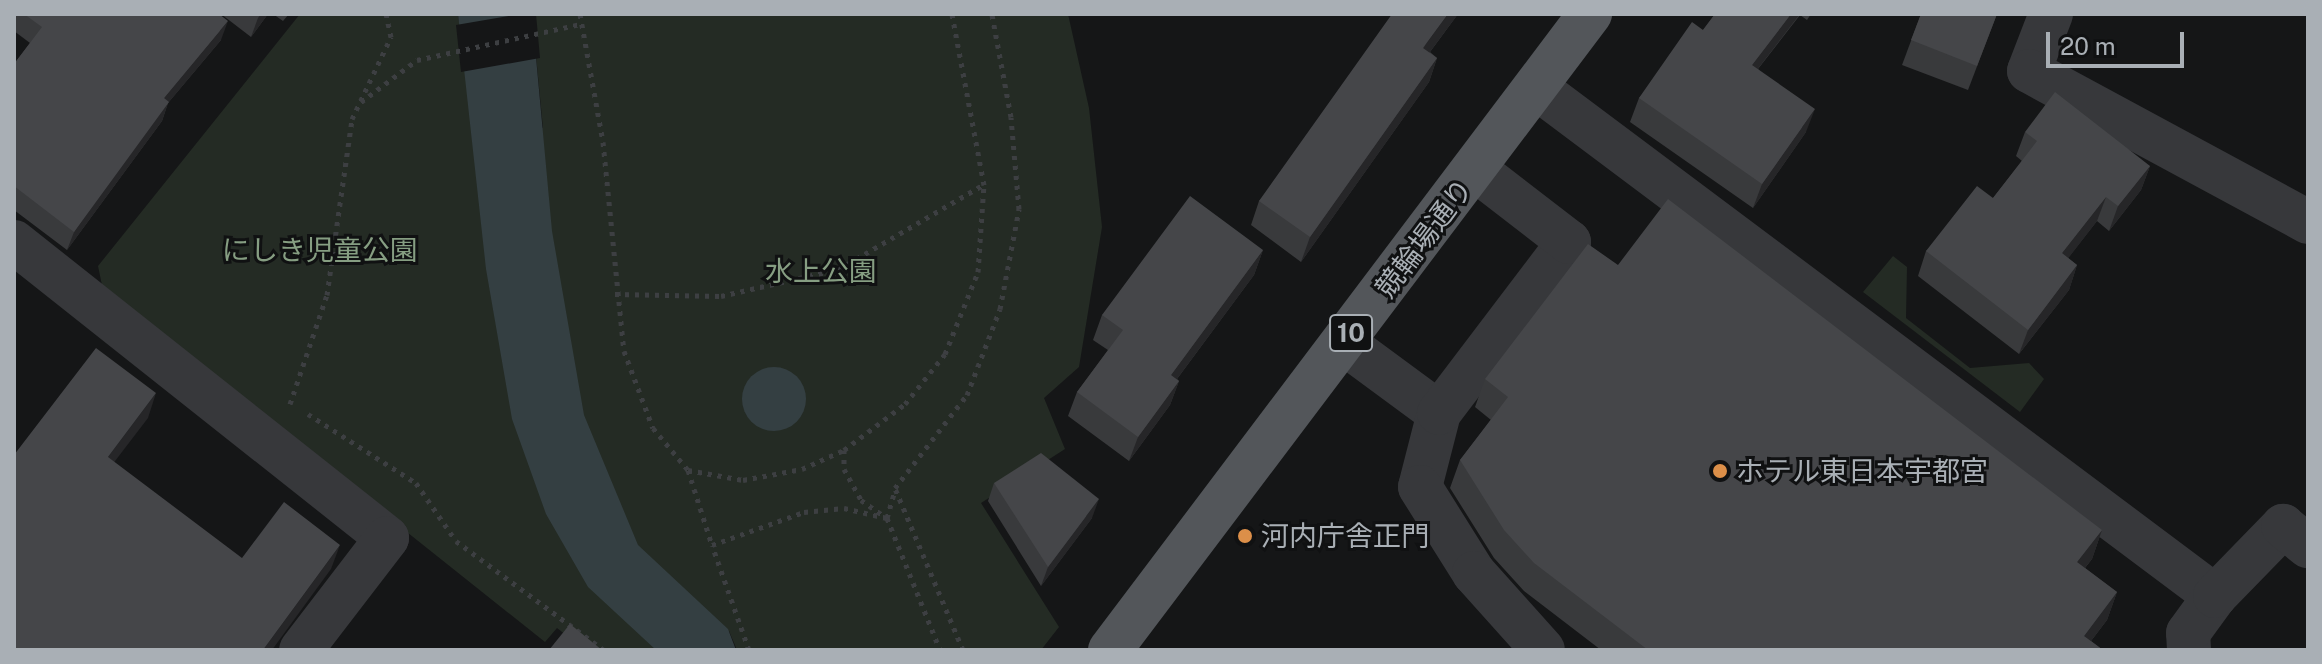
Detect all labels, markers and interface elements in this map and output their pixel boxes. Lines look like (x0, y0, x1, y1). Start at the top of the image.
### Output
scale bar (2050, 16, 2188, 66)
text: 20 m (2060, 32, 2116, 60)
street label: 競輪場通り (1368, 172, 1480, 304)
park label: にしき児童公園 (222, 233, 418, 267)
park label: 水上公園 (765, 254, 877, 288)
road number: 10 (1329, 311, 1373, 355)
place label: ホテル東日本宇都宮 (1736, 454, 1988, 488)
marker: ホテル東日本宇都宮 (1711, 462, 1729, 480)
place label: 河内庁舎正門 (1261, 519, 1429, 553)
marker: 河内庁舎正門 (1236, 527, 1254, 545)

